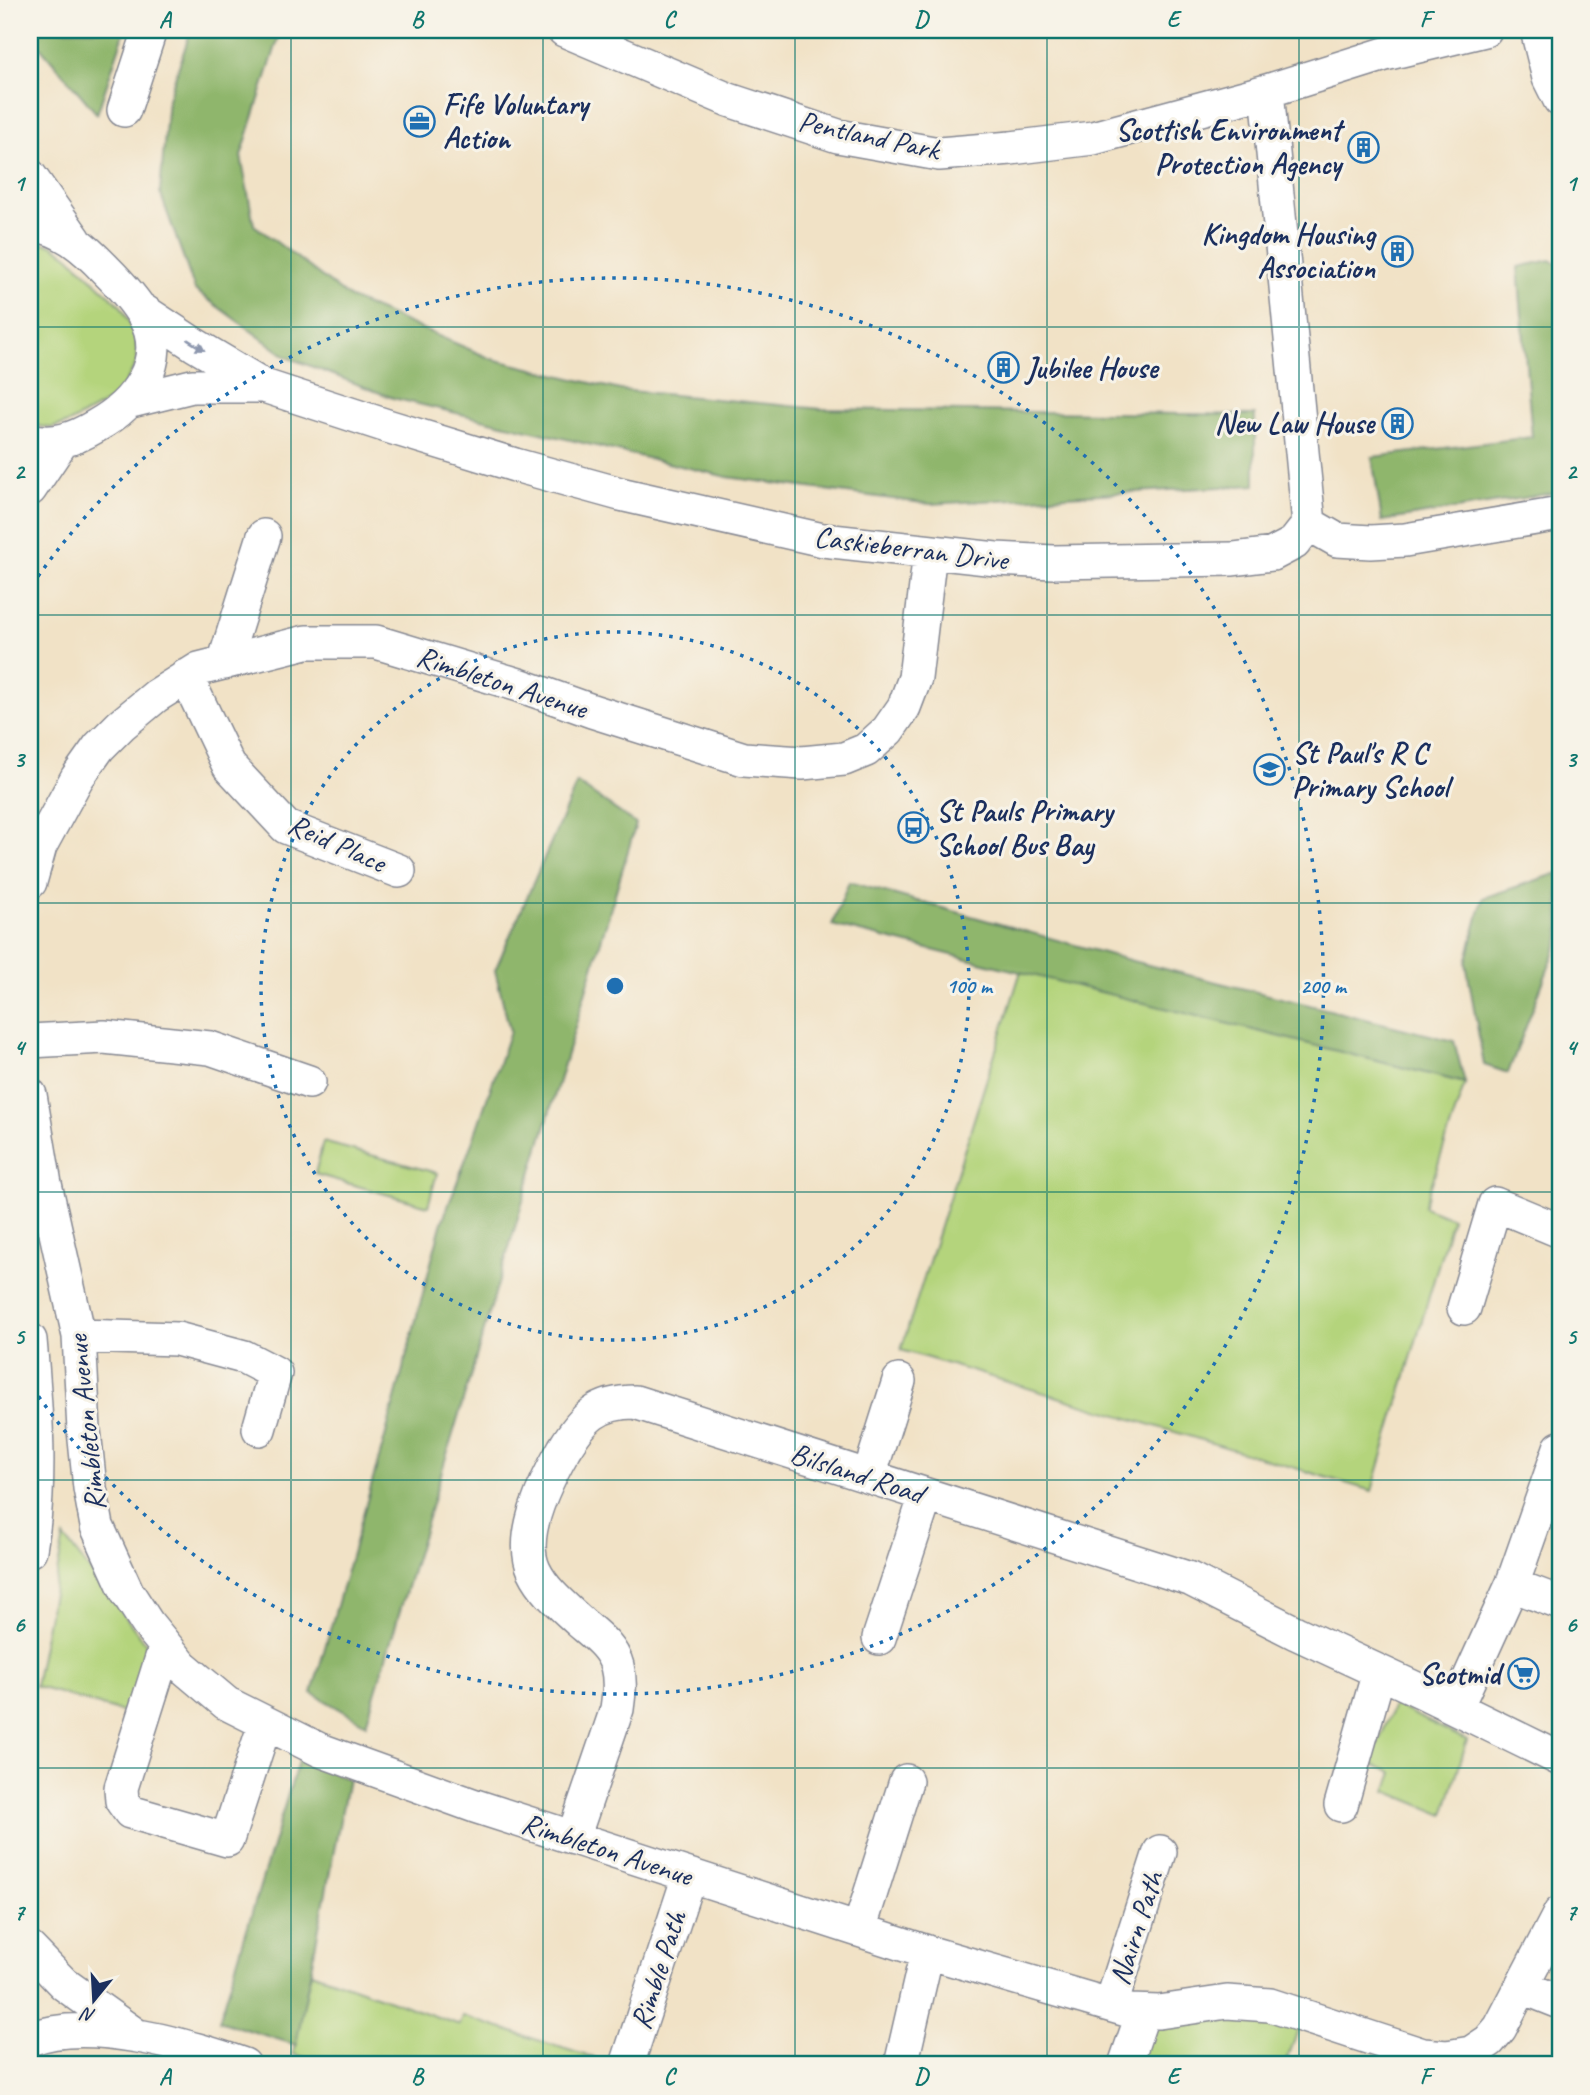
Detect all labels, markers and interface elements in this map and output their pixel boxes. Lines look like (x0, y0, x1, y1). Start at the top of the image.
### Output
text: A (159, 5, 173, 34)
text: B (411, 5, 425, 34)
text: C (664, 5, 678, 34)
text: D (914, 5, 930, 34)
text: E (1167, 5, 1183, 34)
text: F (1420, 5, 1436, 34)
place label: Fife Voluntary Action (443, 85, 591, 157)
street label: Pentland Park (795, 102, 945, 169)
office icon: Fife Voluntary Action (403, 104, 437, 138)
place label: Scottish Environment Protection Agency (1115, 111, 1346, 183)
building icon: Scottish Environment Protection Agency (1347, 130, 1381, 164)
text: 1 (14, 169, 27, 198)
text: 1 (1566, 169, 1579, 198)
place label: Kingdom Housing Association (1201, 215, 1377, 287)
building icon: Kingdom Housing Association (1381, 234, 1415, 268)
one-way arrow (186, 339, 205, 352)
place label: Jubilee House (1024, 349, 1160, 387)
building icon: Jubilee House (986, 351, 1020, 385)
place label: New Law House (1215, 404, 1376, 442)
building icon: New Law House (1380, 406, 1414, 440)
text: 2 (14, 457, 27, 486)
text: 2 (1566, 457, 1579, 486)
street label: Caskieberran Drive (812, 517, 1012, 579)
street label: Rimbleton Avenue (412, 637, 594, 728)
place label: St Paul's R C Primary School (1292, 734, 1454, 806)
text: 3 (14, 745, 27, 774)
text: 3 (1566, 745, 1579, 774)
school or university icon: St Paul's R C Primary School (1252, 753, 1286, 787)
place label: St Pauls Primary School Bus Bay (936, 792, 1115, 865)
street label: Reid Place (282, 805, 394, 882)
bus stop icon: St Pauls Primary School Bus Bay (896, 811, 930, 845)
text: 100 m (946, 973, 994, 999)
text: 200 m (1300, 973, 1348, 999)
centre of rings (603, 974, 627, 998)
text: 4 (14, 1033, 27, 1062)
text: 4 (1566, 1033, 1579, 1062)
text: 5 (14, 1322, 26, 1351)
text: 5 (1566, 1322, 1578, 1351)
street label: Rimbleton Avenue (58, 1331, 114, 1513)
street label: Bilsland Road (786, 1434, 932, 1514)
text: 6 (14, 1610, 27, 1639)
text: 6 (1566, 1610, 1579, 1639)
place label: Scotmid (1419, 1655, 1505, 1693)
supermarket icon: Scotmid (1506, 1657, 1540, 1691)
street label: Rimbleton Avenue (517, 1804, 699, 1895)
street label: Nairn Path (1100, 1864, 1173, 1990)
text: 7 (14, 1898, 27, 1927)
text: 7 (1566, 1898, 1579, 1927)
street label: Rimble Path (621, 1905, 695, 2034)
north arrow (60, 1966, 130, 2036)
text: N (77, 2001, 98, 2028)
text: A (159, 2062, 173, 2091)
text: B (411, 2062, 425, 2091)
text: C (664, 2062, 678, 2091)
text: D (914, 2062, 930, 2091)
text: E (1167, 2062, 1183, 2091)
text: F (1420, 2062, 1436, 2091)

